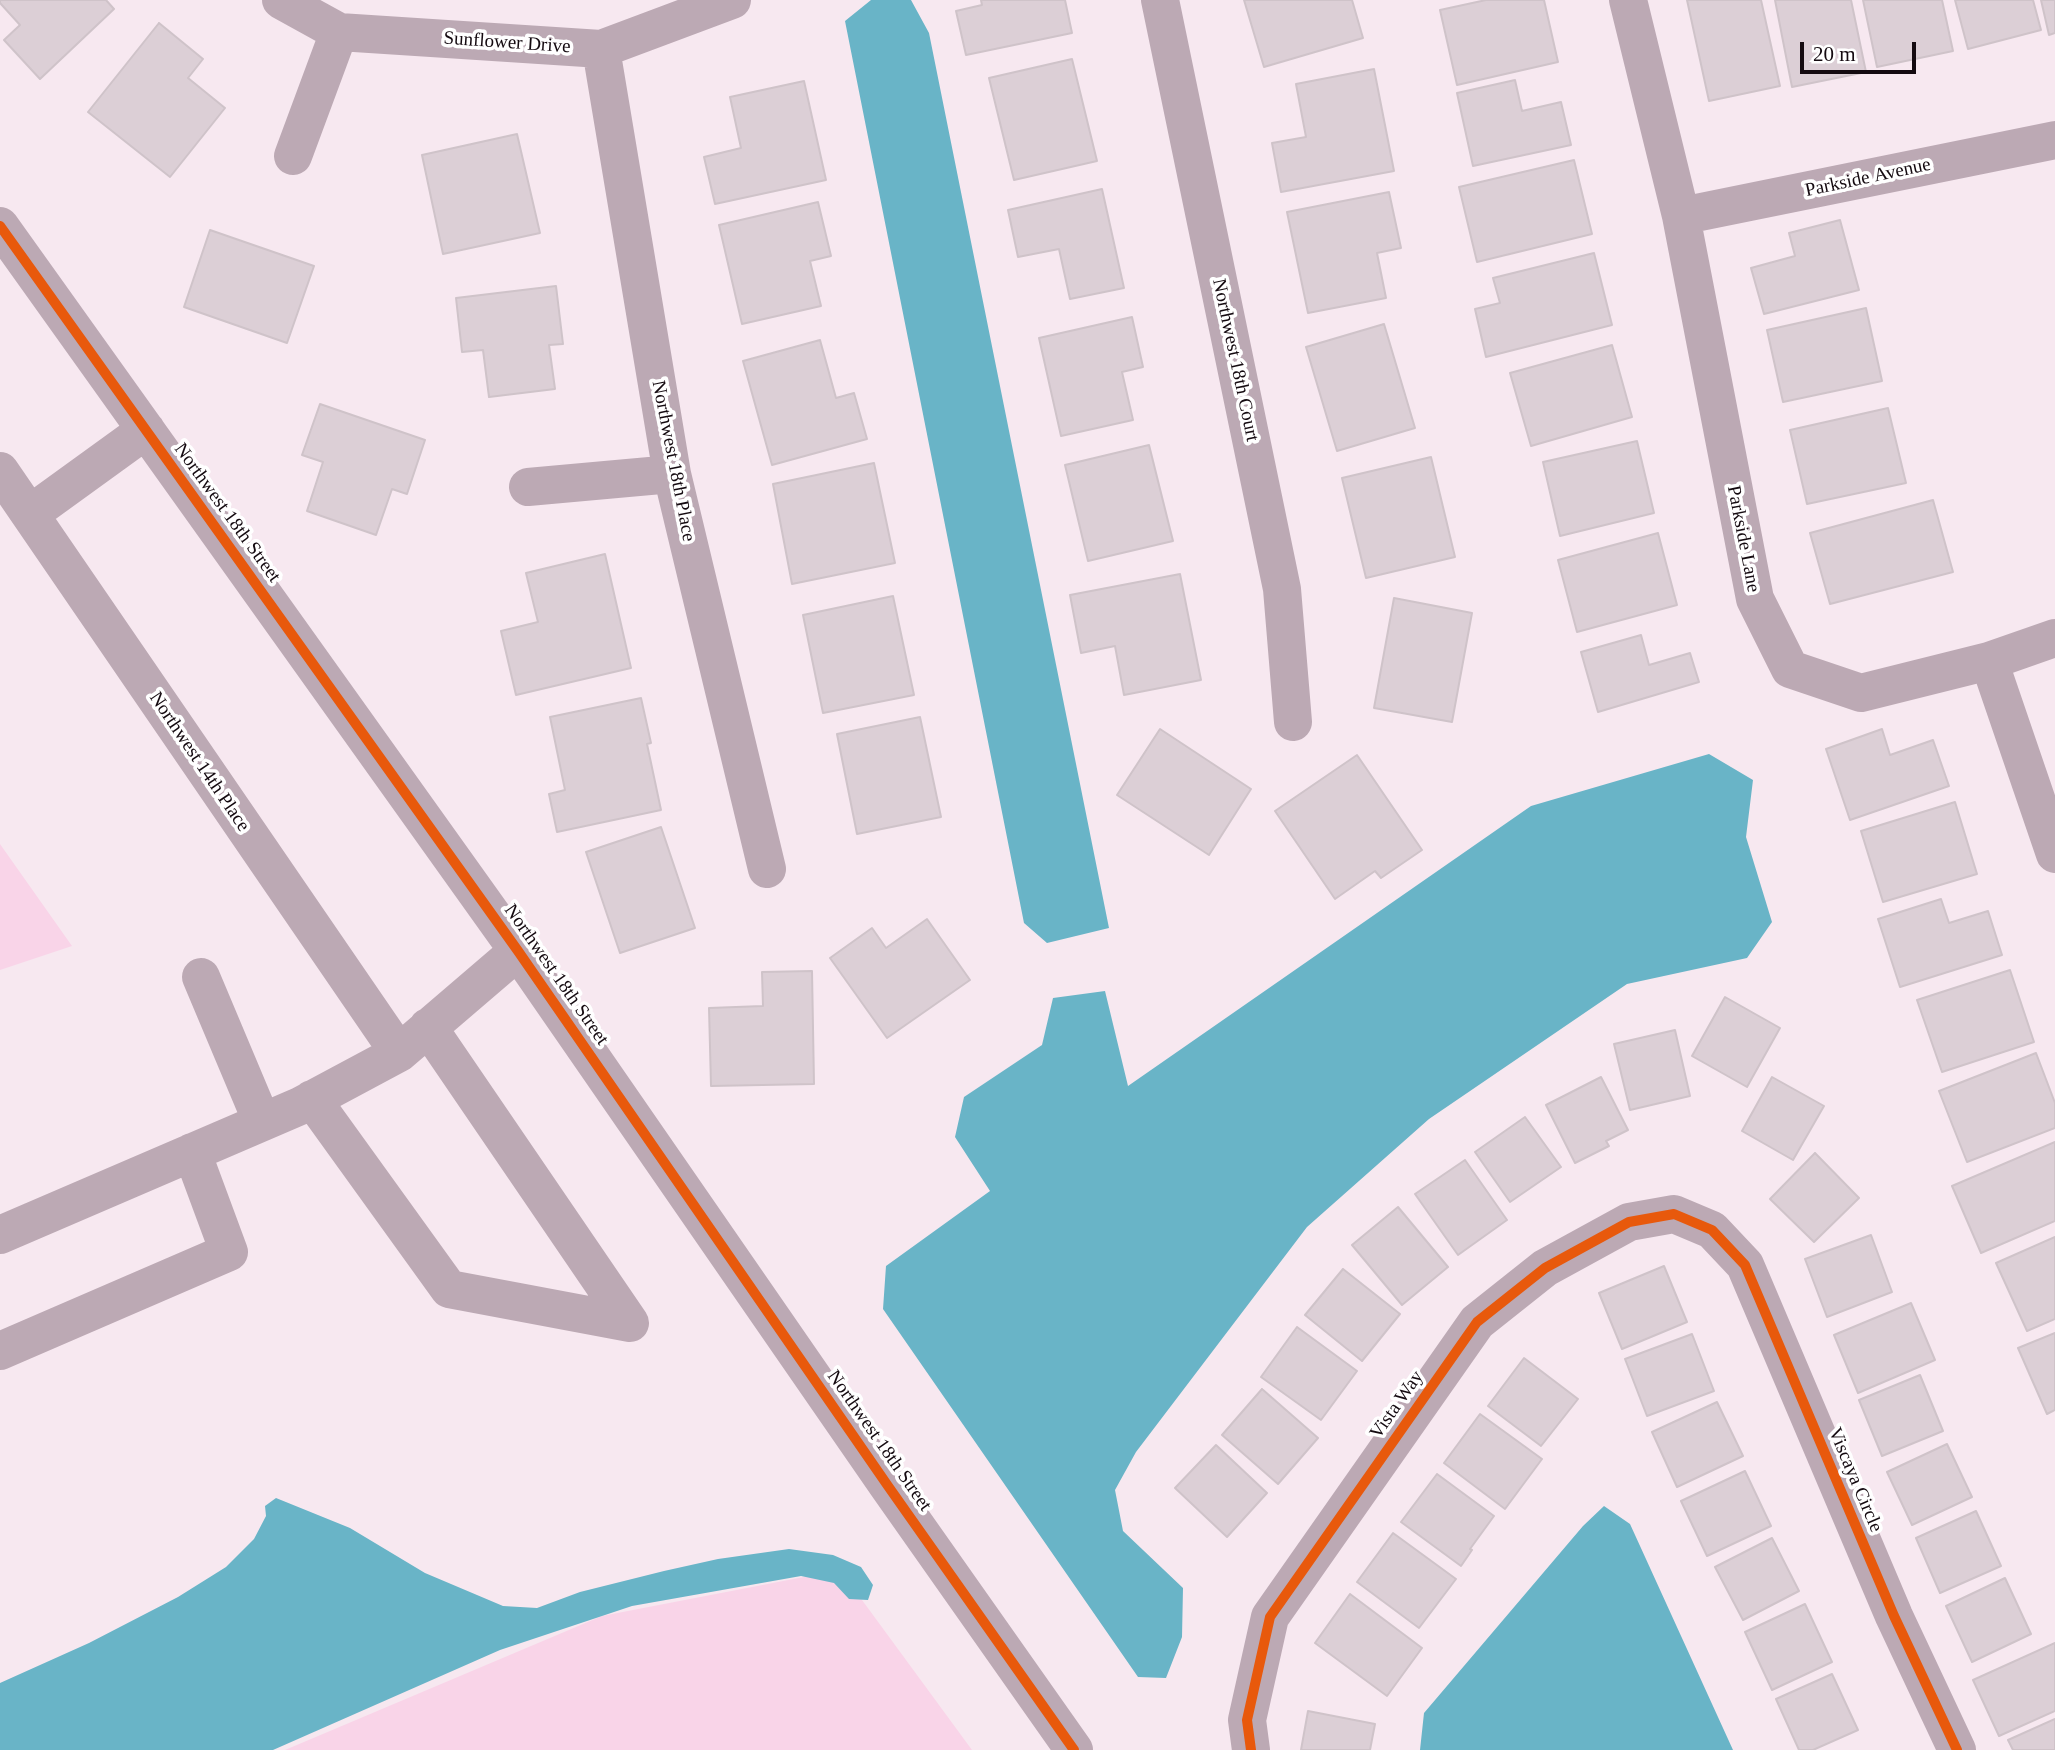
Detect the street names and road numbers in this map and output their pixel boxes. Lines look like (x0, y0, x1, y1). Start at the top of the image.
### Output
street label: Sunflower Drive (443, 27, 571, 59)
street label: Parkside Avenue (1803, 154, 1933, 202)
street label: Northwest 18th Court (1207, 277, 1263, 443)
street label: Northwest 18th Place (646, 379, 700, 543)
street label: Northwest 18th Street (169, 439, 285, 587)
street label: Parkside Lane (1721, 484, 1765, 594)
street label: Northwest 14th Place (144, 688, 254, 836)
street label: Northwest 18th Street (499, 900, 613, 1050)
street label: Northwest 18th Street (822, 1366, 936, 1516)
street label: Vista Way (1365, 1366, 1429, 1444)
street label: Viscaya Circle (1823, 1424, 1887, 1536)

